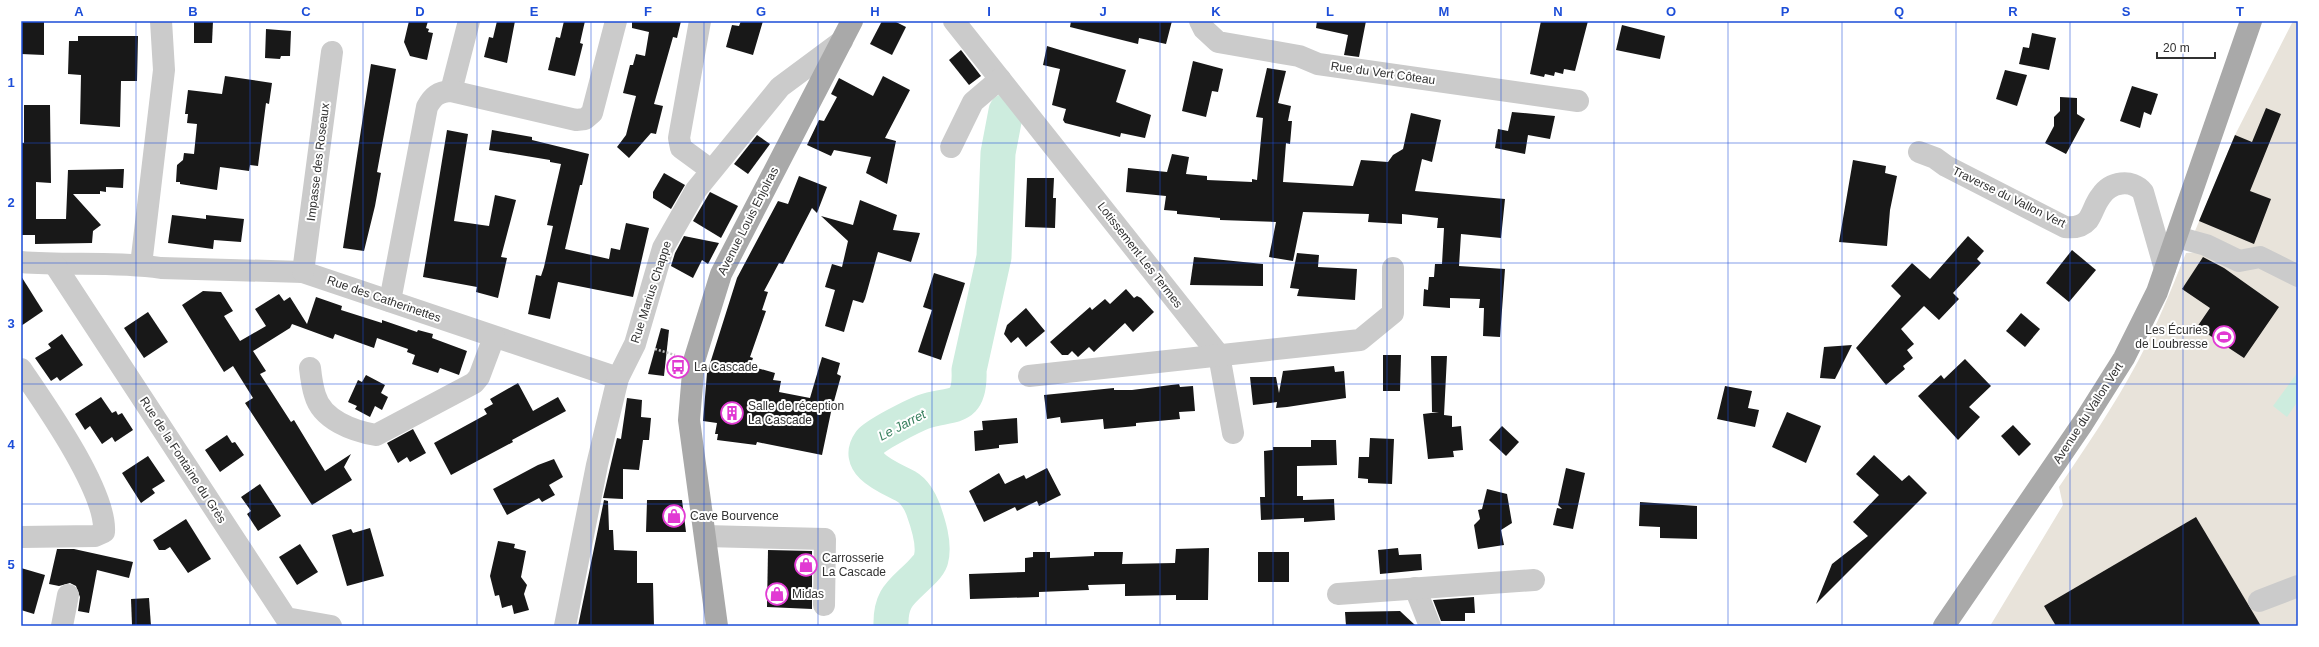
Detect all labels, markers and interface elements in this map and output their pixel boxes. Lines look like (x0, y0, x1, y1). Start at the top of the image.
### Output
text: A (74, 4, 84, 19)
text: B (188, 4, 198, 19)
text: C (301, 4, 311, 19)
text: D (415, 4, 425, 19)
text: E (530, 4, 539, 19)
text: F (644, 4, 652, 19)
text: G (756, 4, 766, 19)
text: H (870, 4, 880, 19)
text: I (987, 4, 991, 19)
text: J (1099, 4, 1107, 19)
text: K (1211, 4, 1221, 19)
text: L (1326, 4, 1334, 19)
text: M (1439, 4, 1449, 19)
text: N (1553, 4, 1563, 19)
text: O (1666, 4, 1676, 19)
text: P (1781, 4, 1790, 19)
text: Q (1894, 4, 1904, 19)
text: R (2008, 4, 2018, 19)
text: S (2122, 4, 2131, 19)
text: T (2236, 4, 2244, 19)
scale bar (2157, 34, 2215, 60)
text: 20 m (2163, 41, 2190, 55)
street label: Rue du Vert Côteau (1330, 59, 1436, 87)
text: 1 (7, 75, 15, 90)
street label: Impasse des Roseaux (304, 102, 332, 222)
street label: Traverse du Vallon Vert (1950, 164, 2068, 231)
street label: Avenue Louis Enjolras (715, 165, 781, 277)
text: 2 (7, 195, 15, 210)
street label: Lotissement Les Termes (1095, 200, 1185, 310)
street label: Rue Marius Chappe (628, 239, 674, 345)
street label: Rue des Catherinettes (325, 273, 443, 325)
text: 3 (7, 316, 15, 331)
place label: Les Écuries de Loubresse (2135, 322, 2208, 351)
sports icon: Les Écuries de Loubresse (2211, 324, 2237, 350)
bus stop icon: La Cascade (665, 354, 691, 380)
street label: Avenue du Vallon Vert (2050, 359, 2126, 466)
place label: La Cascade (694, 360, 758, 374)
street label: Rue de la Fontaine du Grès (137, 394, 229, 526)
place label: Salle de réception La Cascade (748, 399, 844, 427)
building icon: Salle de réception La Cascade (719, 400, 745, 426)
water label: Le Jarret (876, 406, 929, 444)
text: 4 (7, 437, 15, 452)
shop icon: Cave Bourvence (661, 503, 687, 529)
place label: Cave Bourvence (690, 509, 779, 523)
place label: Carrosserie La Cascade (822, 551, 886, 579)
shop icon: Carrosserie La Cascade (793, 552, 819, 578)
text: 5 (7, 557, 15, 572)
shop icon: Midas (764, 581, 790, 607)
place label: Midas (792, 587, 824, 601)

